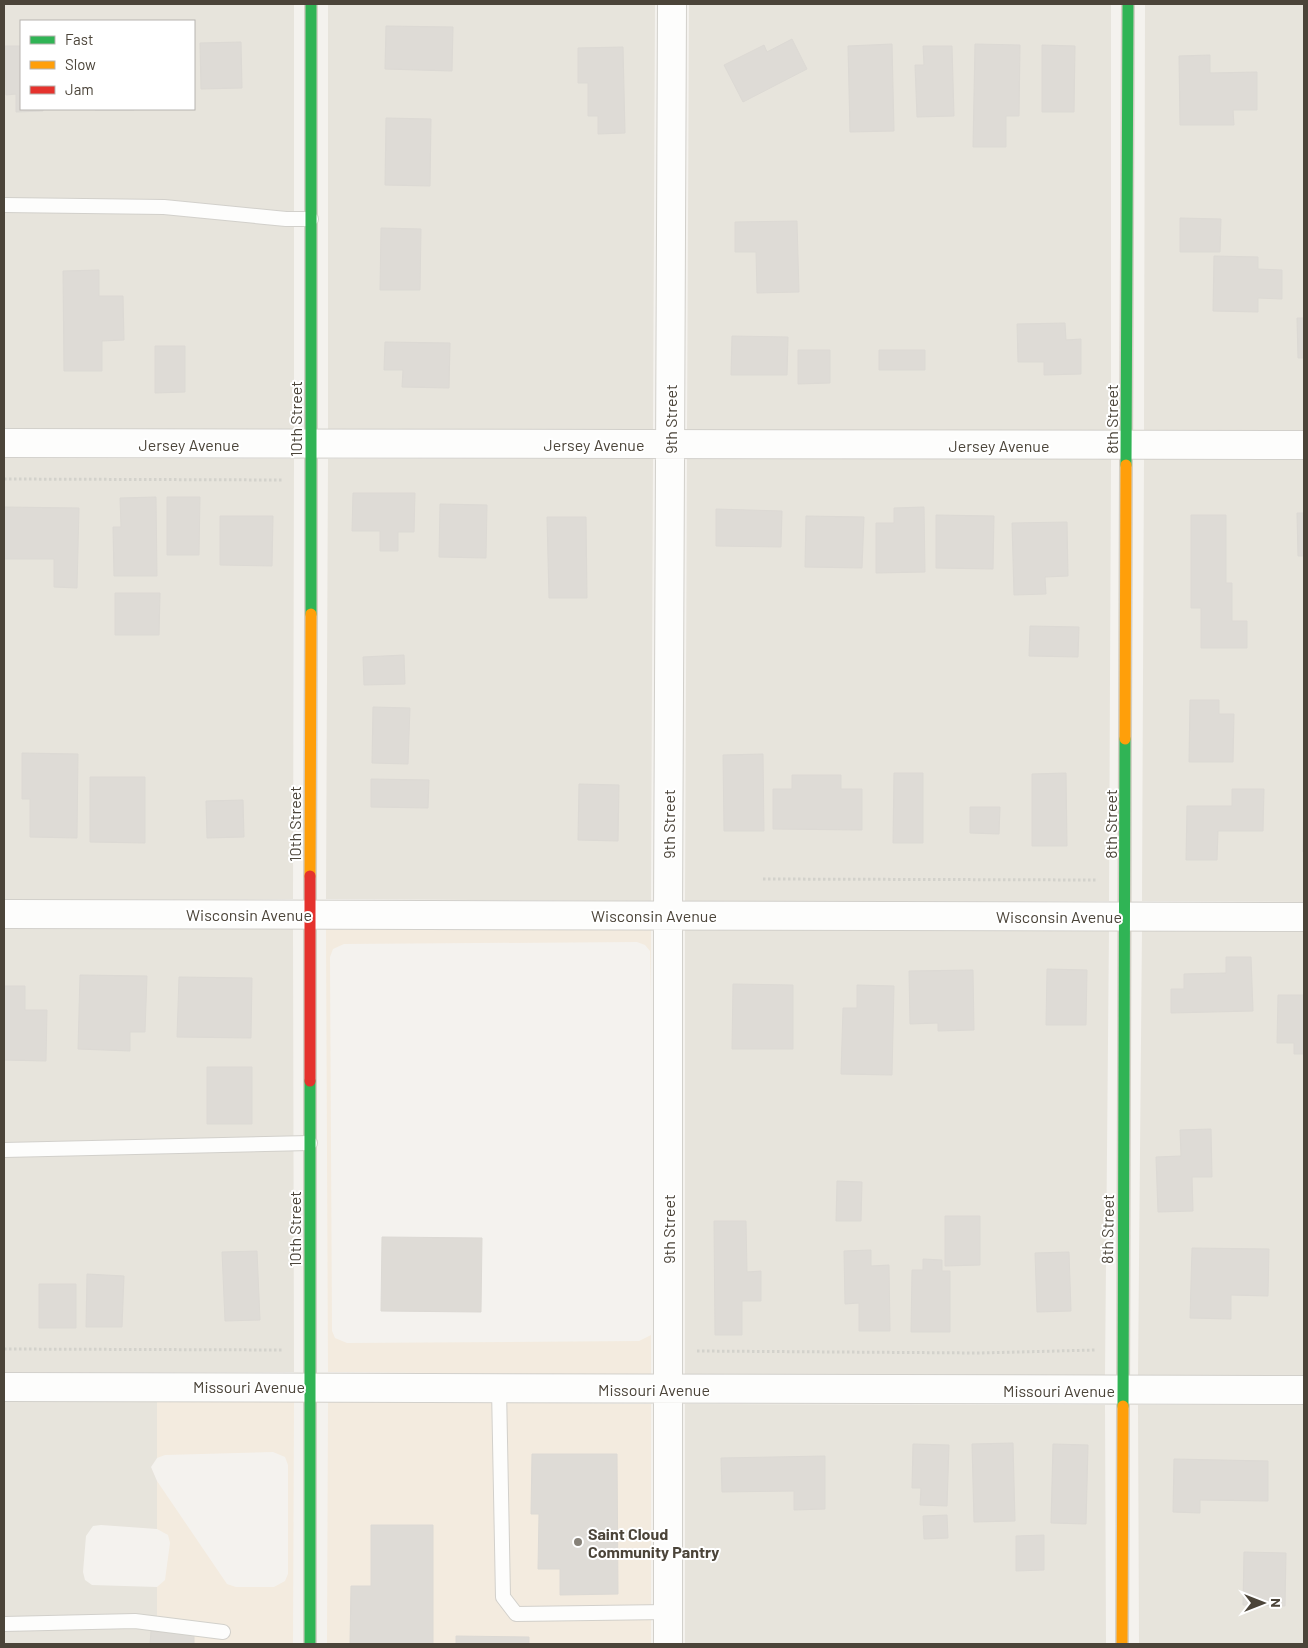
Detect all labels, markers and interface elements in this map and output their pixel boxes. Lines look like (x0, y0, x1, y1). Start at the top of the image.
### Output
legend (20, 20, 195, 110)
text: Fast (65, 30, 93, 48)
text: Slow (65, 55, 96, 73)
text: Jam (65, 80, 94, 98)
street label: 10th Street (286, 381, 305, 457)
street label: 9th Street (661, 384, 680, 454)
street label: 8th Street (1102, 384, 1121, 454)
street label: Jersey Avenue (139, 435, 239, 454)
street label: Jersey Avenue (544, 435, 644, 454)
street label: Jersey Avenue (949, 436, 1049, 455)
street label: 10th Street (285, 786, 304, 862)
street label: 9th Street (659, 789, 678, 859)
street label: 8th Street (1101, 789, 1120, 859)
street label: Wisconsin Avenue (186, 905, 312, 924)
street label: Wisconsin Avenue (591, 906, 717, 925)
street label: Wisconsin Avenue (996, 907, 1122, 926)
street label: 10th Street (285, 1191, 304, 1267)
street label: 9th Street (659, 1194, 678, 1264)
street label: 8th Street (1097, 1194, 1117, 1264)
street label: Missouri Avenue (193, 1377, 305, 1396)
street label: Missouri Avenue (598, 1380, 710, 1399)
street label: Missouri Avenue (1003, 1381, 1115, 1400)
place label: Saint Cloud Community Pantry (588, 1524, 719, 1561)
marker: Saint Cloud Community Pantry (572, 1536, 584, 1548)
north arrow (1238, 1578, 1288, 1628)
text: N (1268, 1598, 1285, 1608)

